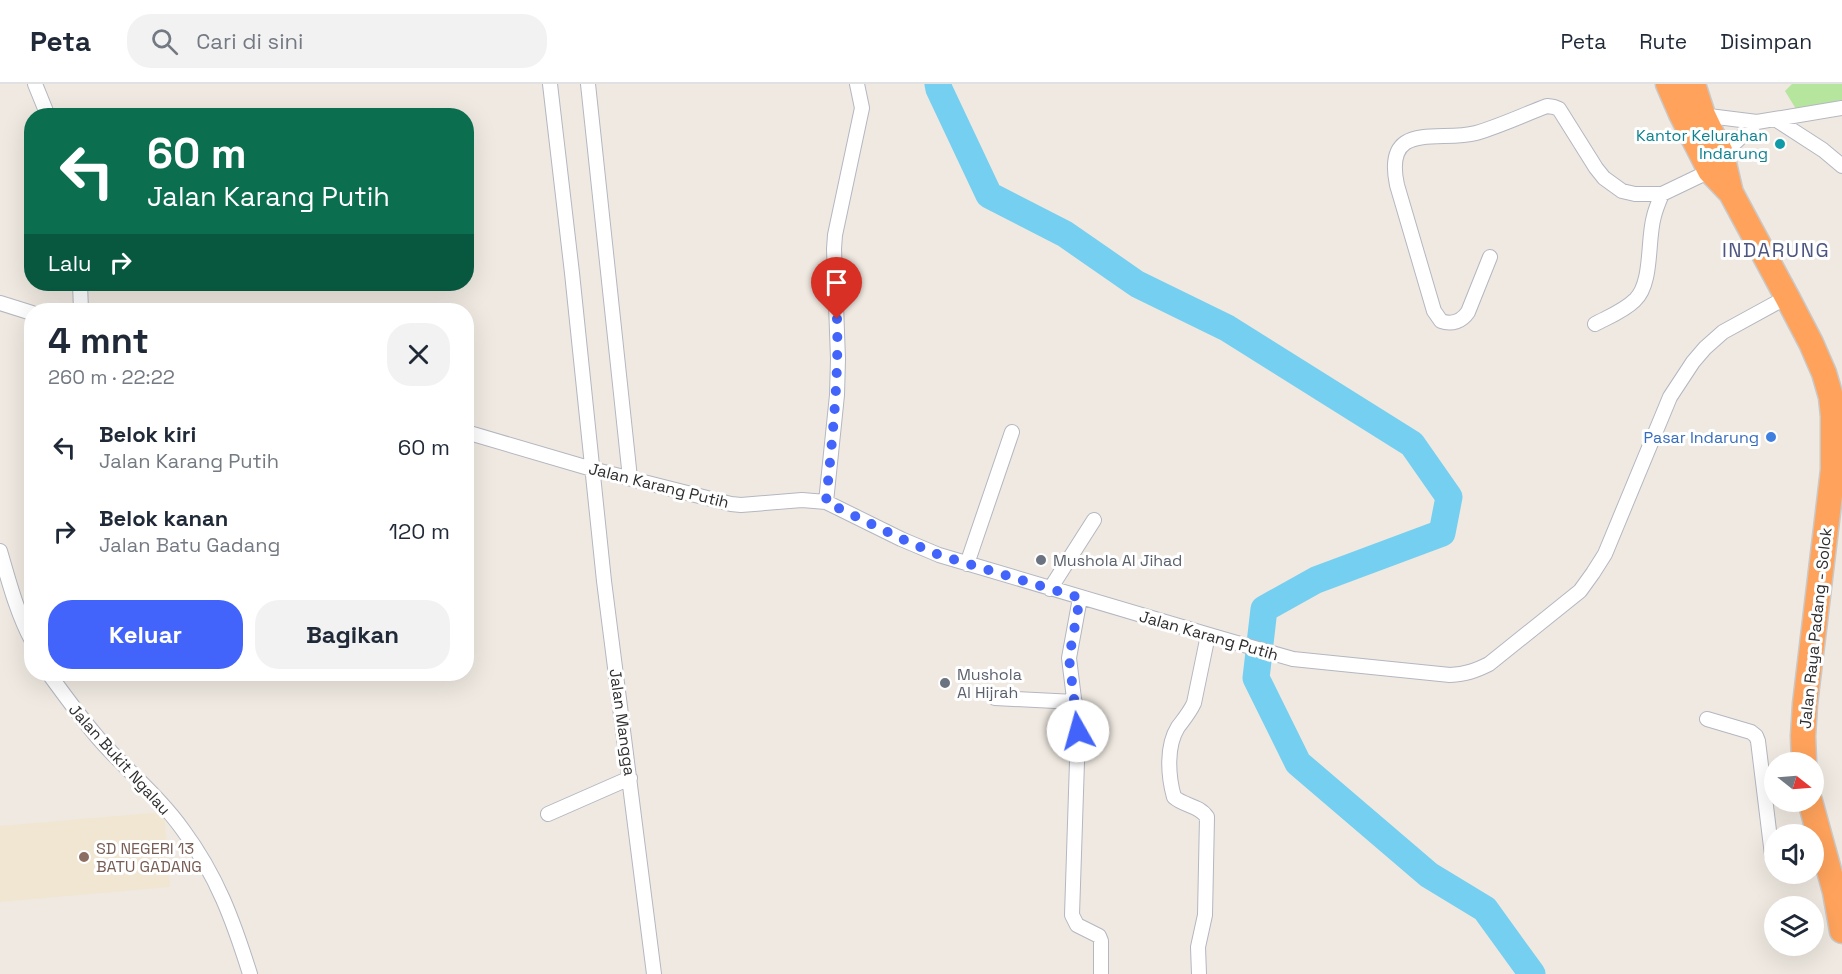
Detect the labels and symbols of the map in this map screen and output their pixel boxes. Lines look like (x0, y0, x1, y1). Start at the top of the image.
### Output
place label: Kantor Kelurahan Indarung (1636, 125, 1768, 164)
marker: Kantor Kelurahan Indarung (1773, 137, 1787, 151)
district label: INDARUNG (1722, 237, 1830, 263)
pin (811, 257, 862, 319)
place label: Pasar Indarung (1644, 427, 1759, 448)
marker: Pasar Indarung (1764, 430, 1778, 444)
street label: Jalan Karang Putih (587, 458, 731, 513)
street label: Jalan Raya Padang - Solok (1794, 526, 1837, 730)
place label: Mushola Al Jihad (1053, 550, 1182, 571)
marker: Mushola Al Jihad (1034, 553, 1048, 567)
street label: Jalan Karang Putih (1137, 606, 1281, 665)
place label: Mushola Al Hijrah (957, 664, 1022, 703)
street label: Jalan Mangga (605, 667, 640, 777)
marker: Mushola Al Hijrah (938, 676, 952, 690)
street label: Jalan Bukit Ngalau (64, 699, 175, 819)
position arrow (1046, 699, 1110, 763)
north arrow (1764, 752, 1824, 812)
place label: SD NEGERI 13 BATU GADANG (96, 838, 202, 877)
marker: SD NEGERI 13 BATU GADANG (77, 850, 91, 864)

